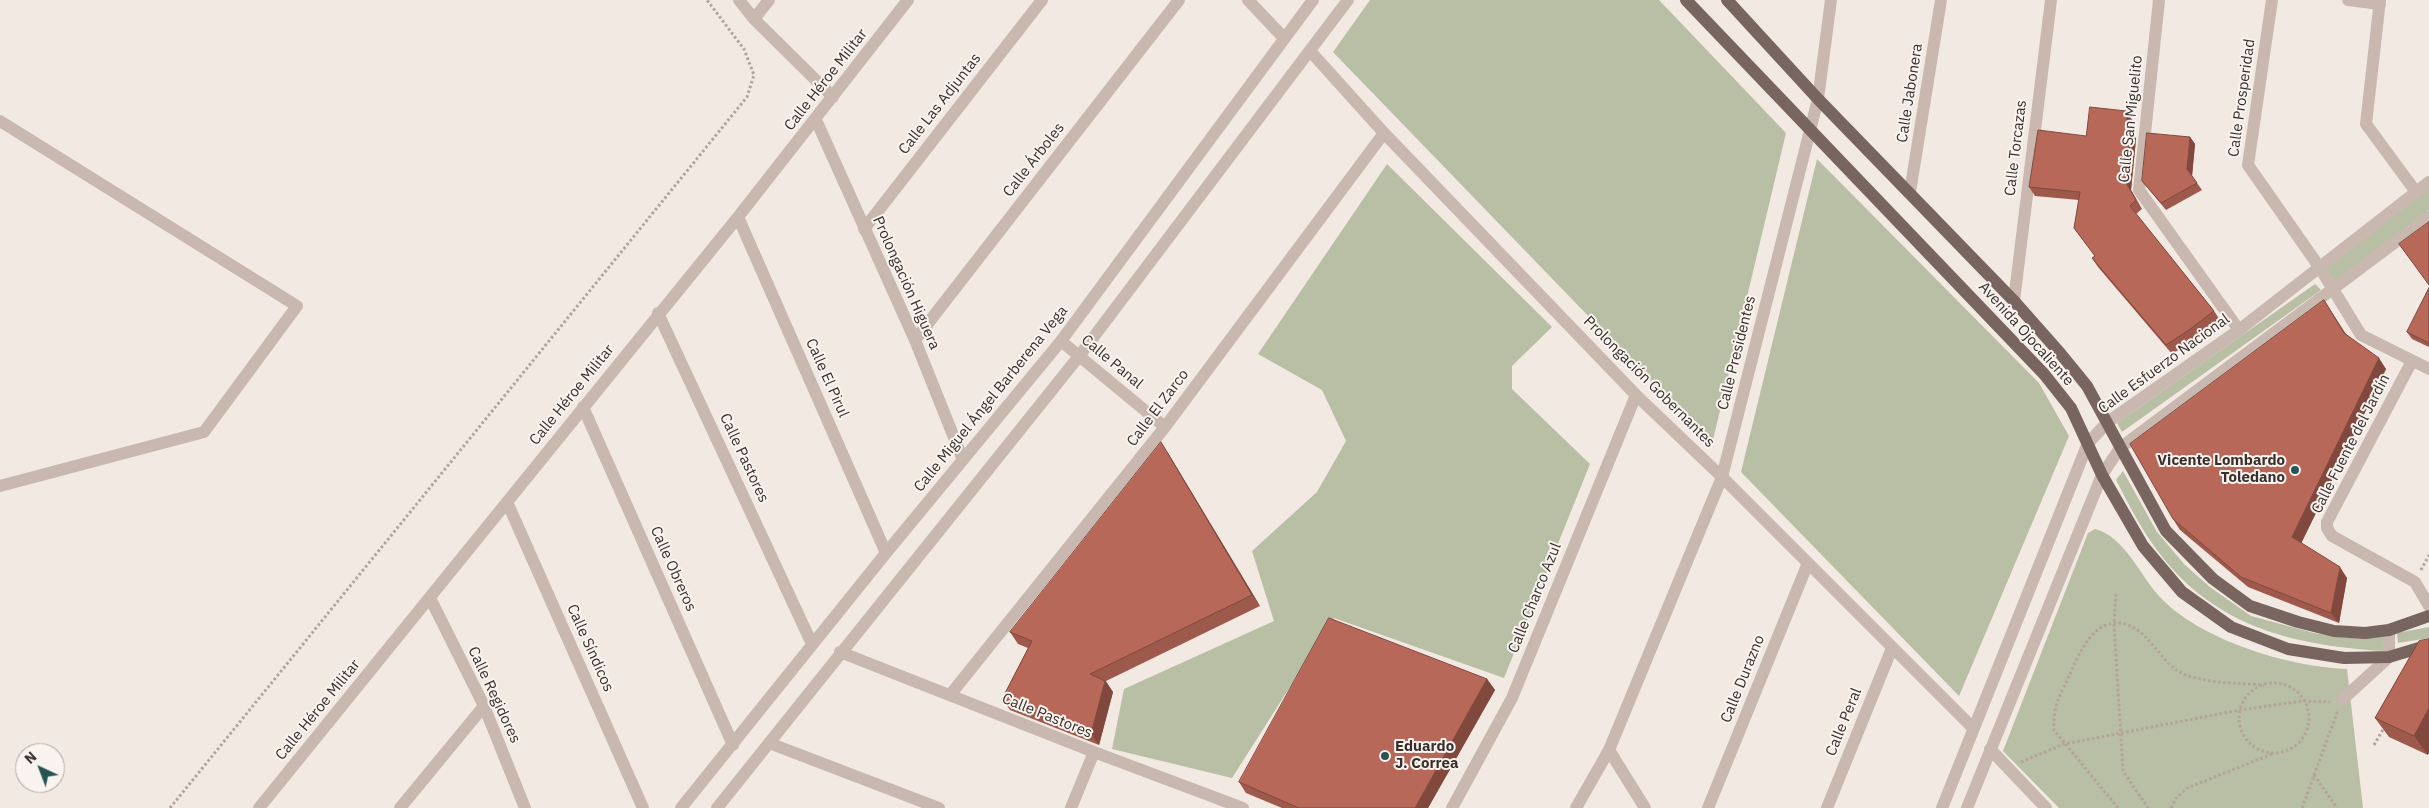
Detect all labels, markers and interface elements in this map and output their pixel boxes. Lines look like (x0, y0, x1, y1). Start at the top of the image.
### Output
street label: Calle Héroe Militar (781, 26, 871, 134)
street label: Calle Prosperidad (2225, 38, 2259, 158)
street label: Calle Jabonera (1893, 42, 1927, 144)
street label: Calle Las Adjuntas (895, 50, 985, 158)
street label: Calle San Miguelito (2115, 54, 2147, 184)
street label: Calle Torcazas (2001, 99, 2031, 197)
street label: Calle Árboles (1000, 119, 1068, 201)
street label: Prolongación Higuera (869, 214, 943, 352)
street label: Avenida Ojocaliente (1975, 278, 2077, 390)
street label: Calle Presidentes (1714, 294, 1760, 412)
street label: Calle Miguel Ángel Barberena Vega (910, 302, 1072, 496)
street label: Calle Esfuerzo Nacional (2095, 310, 2233, 418)
street label: Prolongación Gobernantes (1580, 313, 1718, 451)
street label: Calle Panal (1078, 331, 1146, 393)
street label: Calle El Pirul (802, 336, 852, 420)
street label: Calle Héroe Militar (526, 341, 618, 449)
street label: Calle El Zarco (1123, 366, 1193, 450)
street label: Calle Fuente del Jardín (2308, 371, 2394, 517)
street label: Calle Pastores (716, 411, 772, 505)
place label: Vicente Lombardo Toledano (2157, 452, 2285, 487)
marker: Vicente Lombardo Toledano (2289, 464, 2301, 476)
street label: Calle Obreros (646, 524, 700, 614)
street label: Calle Charco Azul (1505, 540, 1565, 656)
street label: Calle Síndicos (563, 602, 617, 694)
street label: Calle Durazno (1717, 632, 1769, 726)
street label: Calle Regidores (464, 644, 524, 746)
street label: Calle Héroe Militar (272, 656, 364, 764)
street label: Calle Peral (1822, 685, 1866, 759)
street label: Calle Pastores (999, 690, 1095, 742)
place label: Eduardo J. Correa (1395, 738, 1458, 773)
north arrow (15, 743, 65, 793)
text: N (21, 748, 40, 768)
marker: Eduardo J. Correa (1379, 750, 1391, 762)

